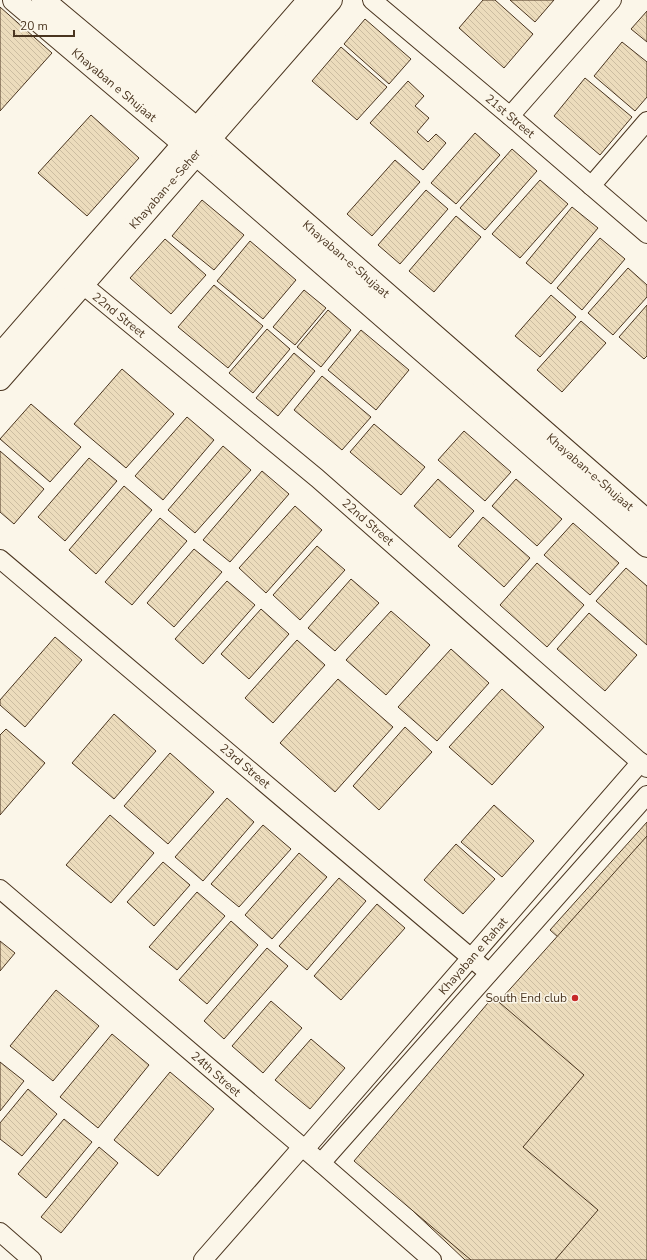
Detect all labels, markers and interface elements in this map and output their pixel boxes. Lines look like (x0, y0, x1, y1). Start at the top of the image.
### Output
scale bar (14, 12, 74, 38)
text: 20 m (20, 18, 48, 34)
street label: Khayaban e Shujaat (68, 45, 161, 126)
street label: 21st Street (482, 91, 539, 142)
street label: Khayaban-e-Seher (126, 145, 205, 232)
street label: Khayaban-e-Shujaat (299, 217, 394, 302)
street label: 22nd Street (89, 289, 150, 342)
street label: Khayaban-e-Shujaat (543, 430, 638, 515)
street label: 22nd Street (339, 495, 398, 550)
street label: 23rd Street (216, 740, 274, 792)
street label: Khayaban e Rahat (435, 913, 512, 998)
place label: South End club (485, 990, 567, 1006)
marker: South End club (570, 993, 580, 1003)
street label: 24th Street (188, 1048, 245, 1101)

